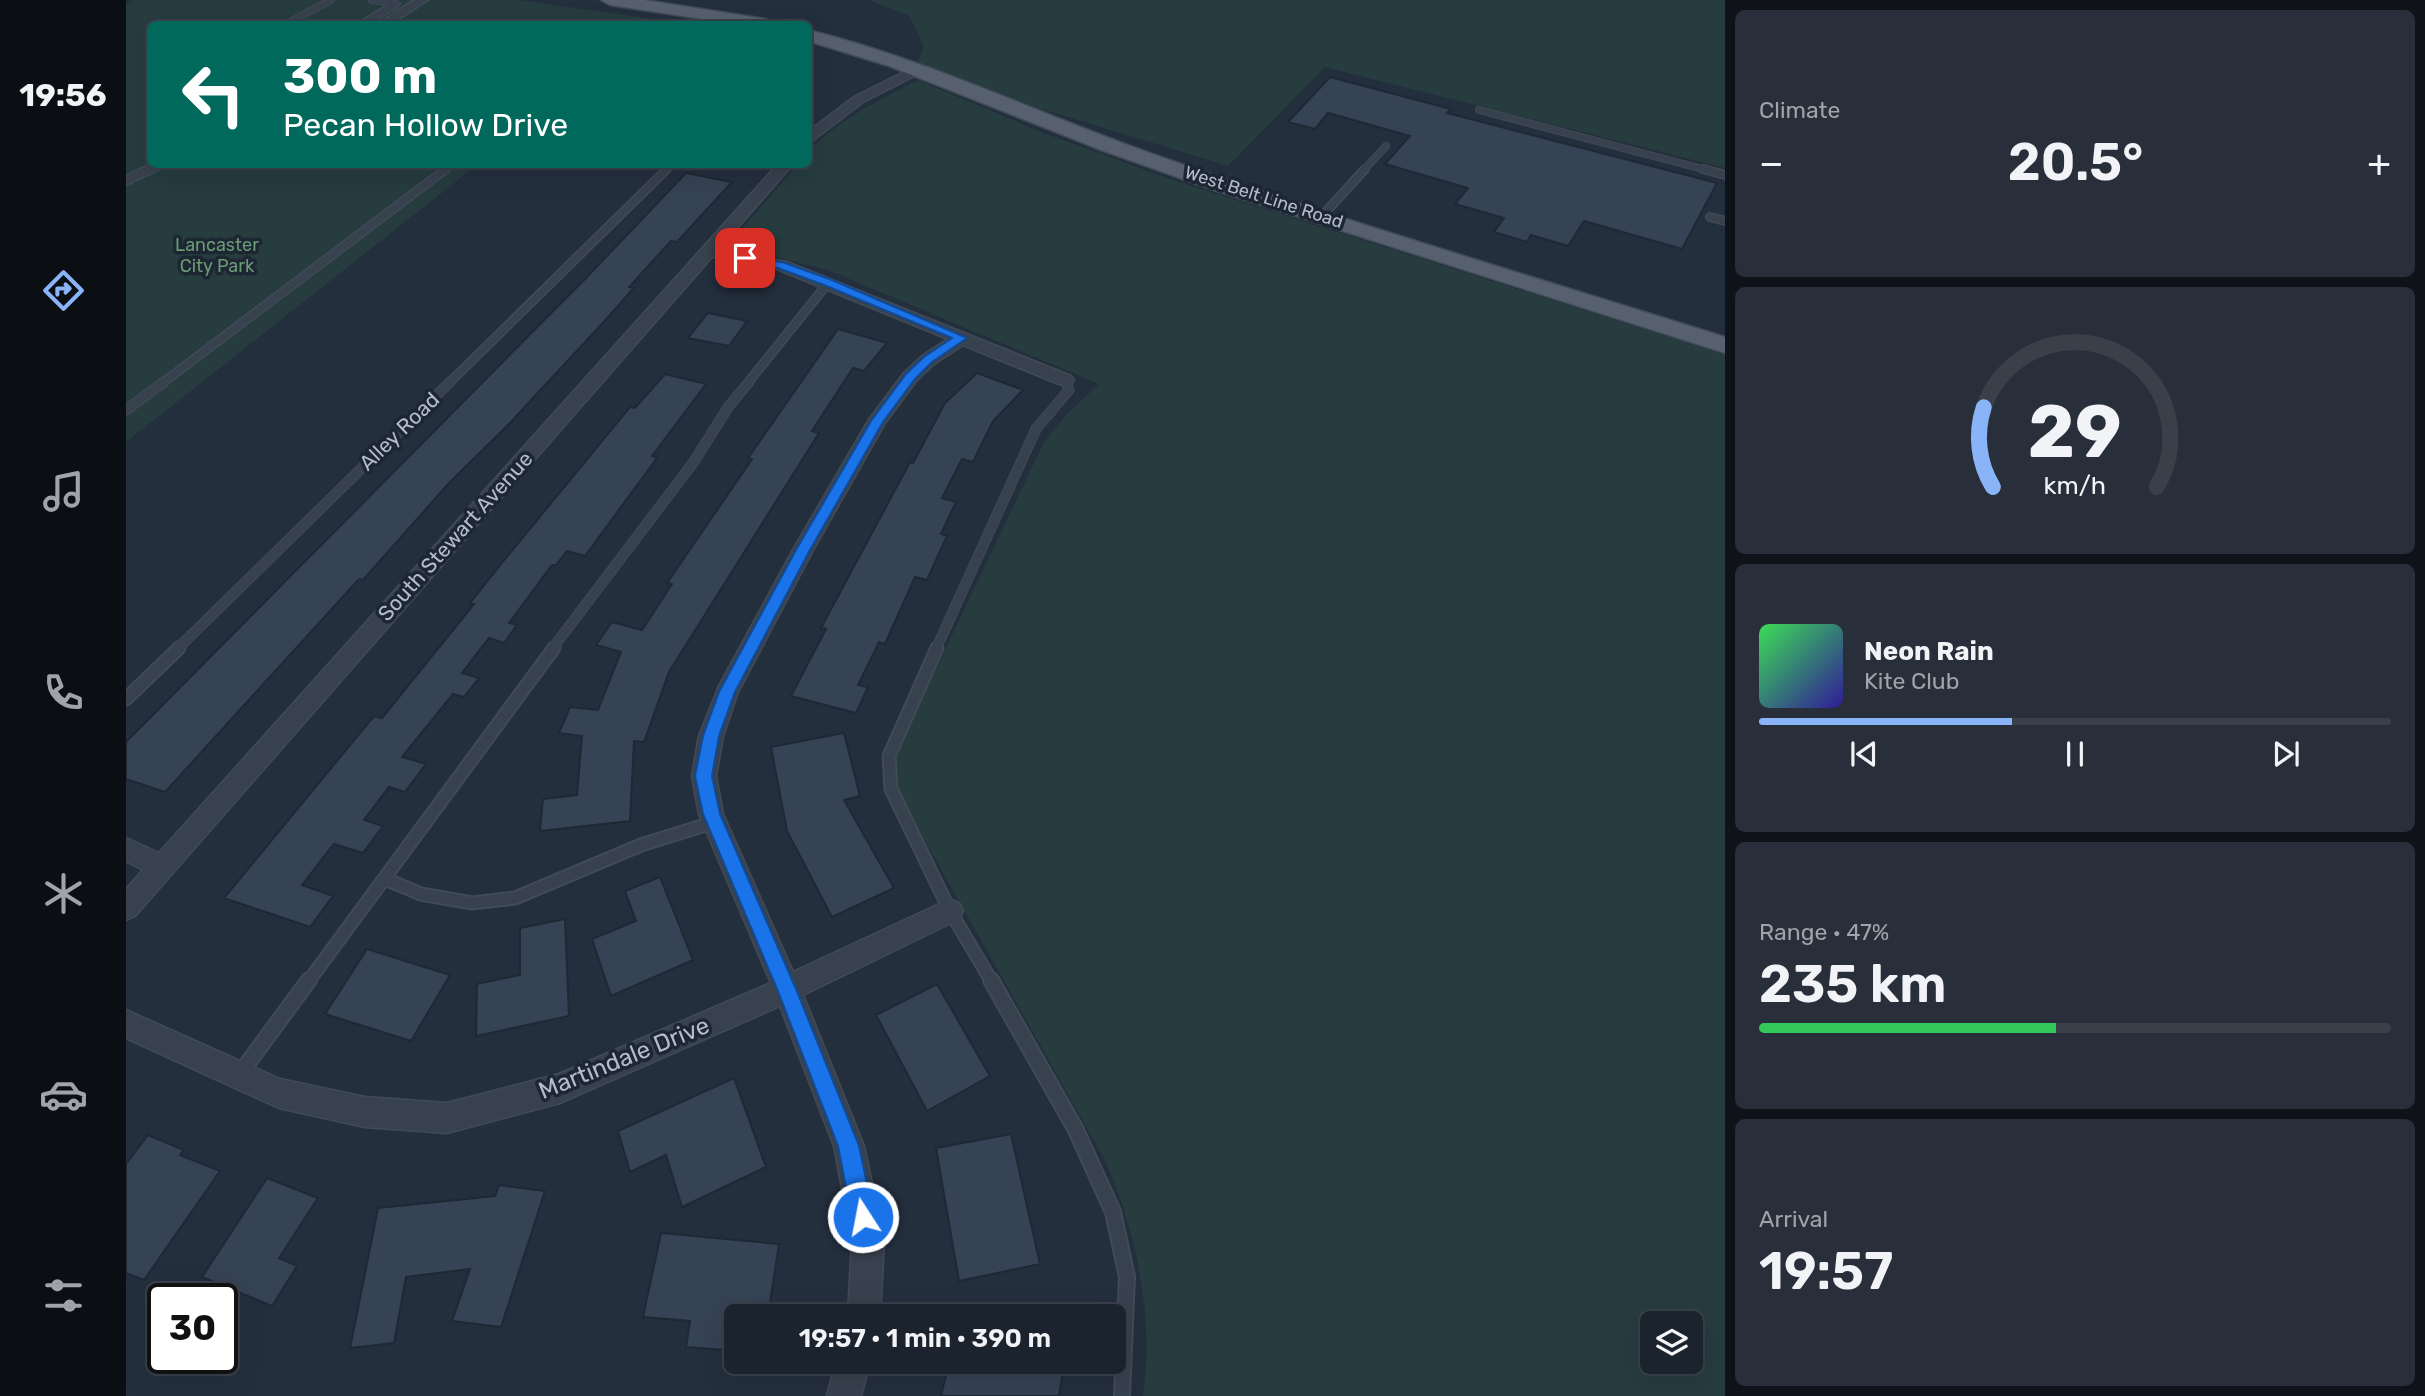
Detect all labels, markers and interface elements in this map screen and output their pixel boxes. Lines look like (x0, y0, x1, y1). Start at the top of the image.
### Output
text: 300 m (283, 47, 437, 105)
icon: left (168, 49, 259, 140)
text: 19:56 (19, 76, 107, 114)
text: Climate (1759, 96, 1840, 124)
text: Pecan Hollow Drive (283, 106, 568, 144)
text: 20.5° (2008, 131, 2143, 193)
text: − (1759, 140, 1784, 186)
text: + (2367, 140, 2391, 186)
street label: West Belt Line Road (1182, 161, 1346, 233)
pin (715, 228, 775, 288)
park label: Lancaster City Park (175, 234, 259, 277)
icon: arrive (726, 239, 764, 277)
icon: directions (39, 266, 88, 315)
street label: Alley Road (354, 387, 444, 475)
text: 29 (2028, 389, 2122, 475)
street label: South Stewart Avenue (372, 446, 538, 626)
icon: music (39, 467, 88, 516)
text: km/h (2044, 471, 2106, 500)
text: Neon Rain (1864, 636, 1994, 667)
text: Kite Club (1864, 667, 1959, 695)
icon: phone (39, 668, 88, 717)
icon: previous (1845, 735, 1883, 773)
icon: pause (2056, 735, 2094, 773)
icon: next (2267, 735, 2305, 773)
icon: climate (39, 869, 88, 918)
text: Range · 47% (1759, 918, 1889, 946)
text: 235 km (1759, 953, 1947, 1015)
street label: Martindale Drive (535, 1011, 713, 1105)
icon: car (39, 1070, 88, 1119)
position arrow (826, 1180, 900, 1254)
text: Arrival (1759, 1205, 1828, 1233)
text: 19:57 (1759, 1240, 1893, 1302)
icon: filters (39, 1271, 88, 1320)
speed limit sign: 30 (147, 1283, 238, 1374)
map controls (1640, 1311, 1703, 1374)
button: layers (1640, 1311, 1703, 1374)
text: 19:57 · 1 min · 390 m (799, 1323, 1051, 1354)

